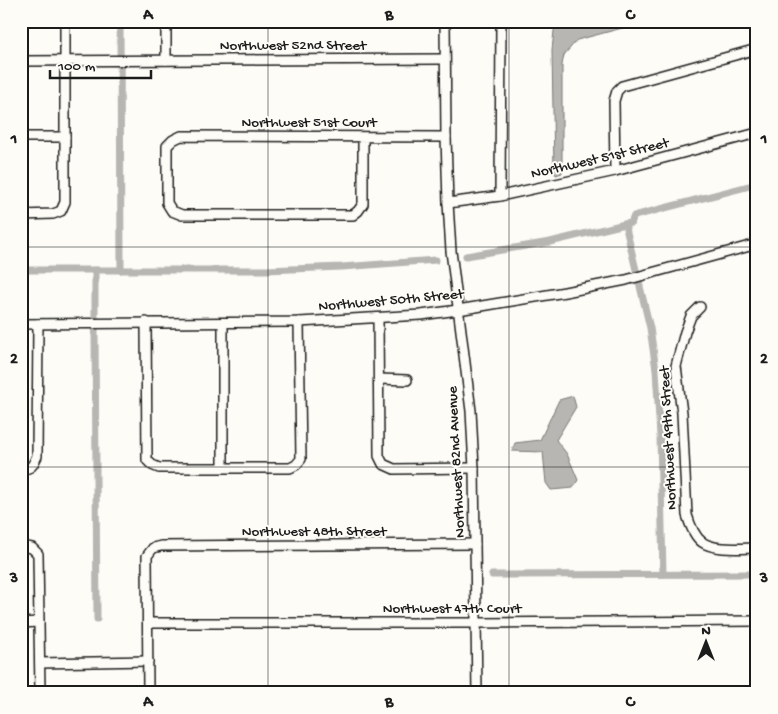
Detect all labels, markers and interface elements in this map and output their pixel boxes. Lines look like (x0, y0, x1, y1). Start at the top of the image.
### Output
text: A (142, 7, 154, 26)
text: B (384, 7, 394, 26)
text: C (625, 7, 636, 26)
street label: Northwest 52nd Street (220, 37, 368, 55)
scale bar (50, 48, 151, 80)
text: 100 m (57, 58, 96, 76)
street label: Northwest 51st Court (241, 114, 378, 132)
text: 1 (10, 131, 17, 150)
text: 1 (760, 131, 767, 150)
street label: Northwest 51st Street (529, 134, 672, 184)
street label: Northwest 50th Street (318, 286, 466, 316)
text: 2 (10, 351, 18, 370)
text: 2 (760, 351, 768, 370)
street label: Northwest 49th Street (656, 364, 682, 510)
street label: Northwest 82nd Avenue (444, 385, 470, 538)
street label: Northwest 48th Street (242, 523, 388, 541)
text: 3 (9, 570, 18, 589)
text: 3 (759, 570, 768, 589)
street label: Northwest 47th Court (383, 600, 523, 618)
north arrow (680, 616, 730, 666)
text: N (701, 623, 711, 640)
text: A (142, 694, 154, 713)
text: B (384, 694, 394, 713)
text: C (625, 694, 636, 713)

